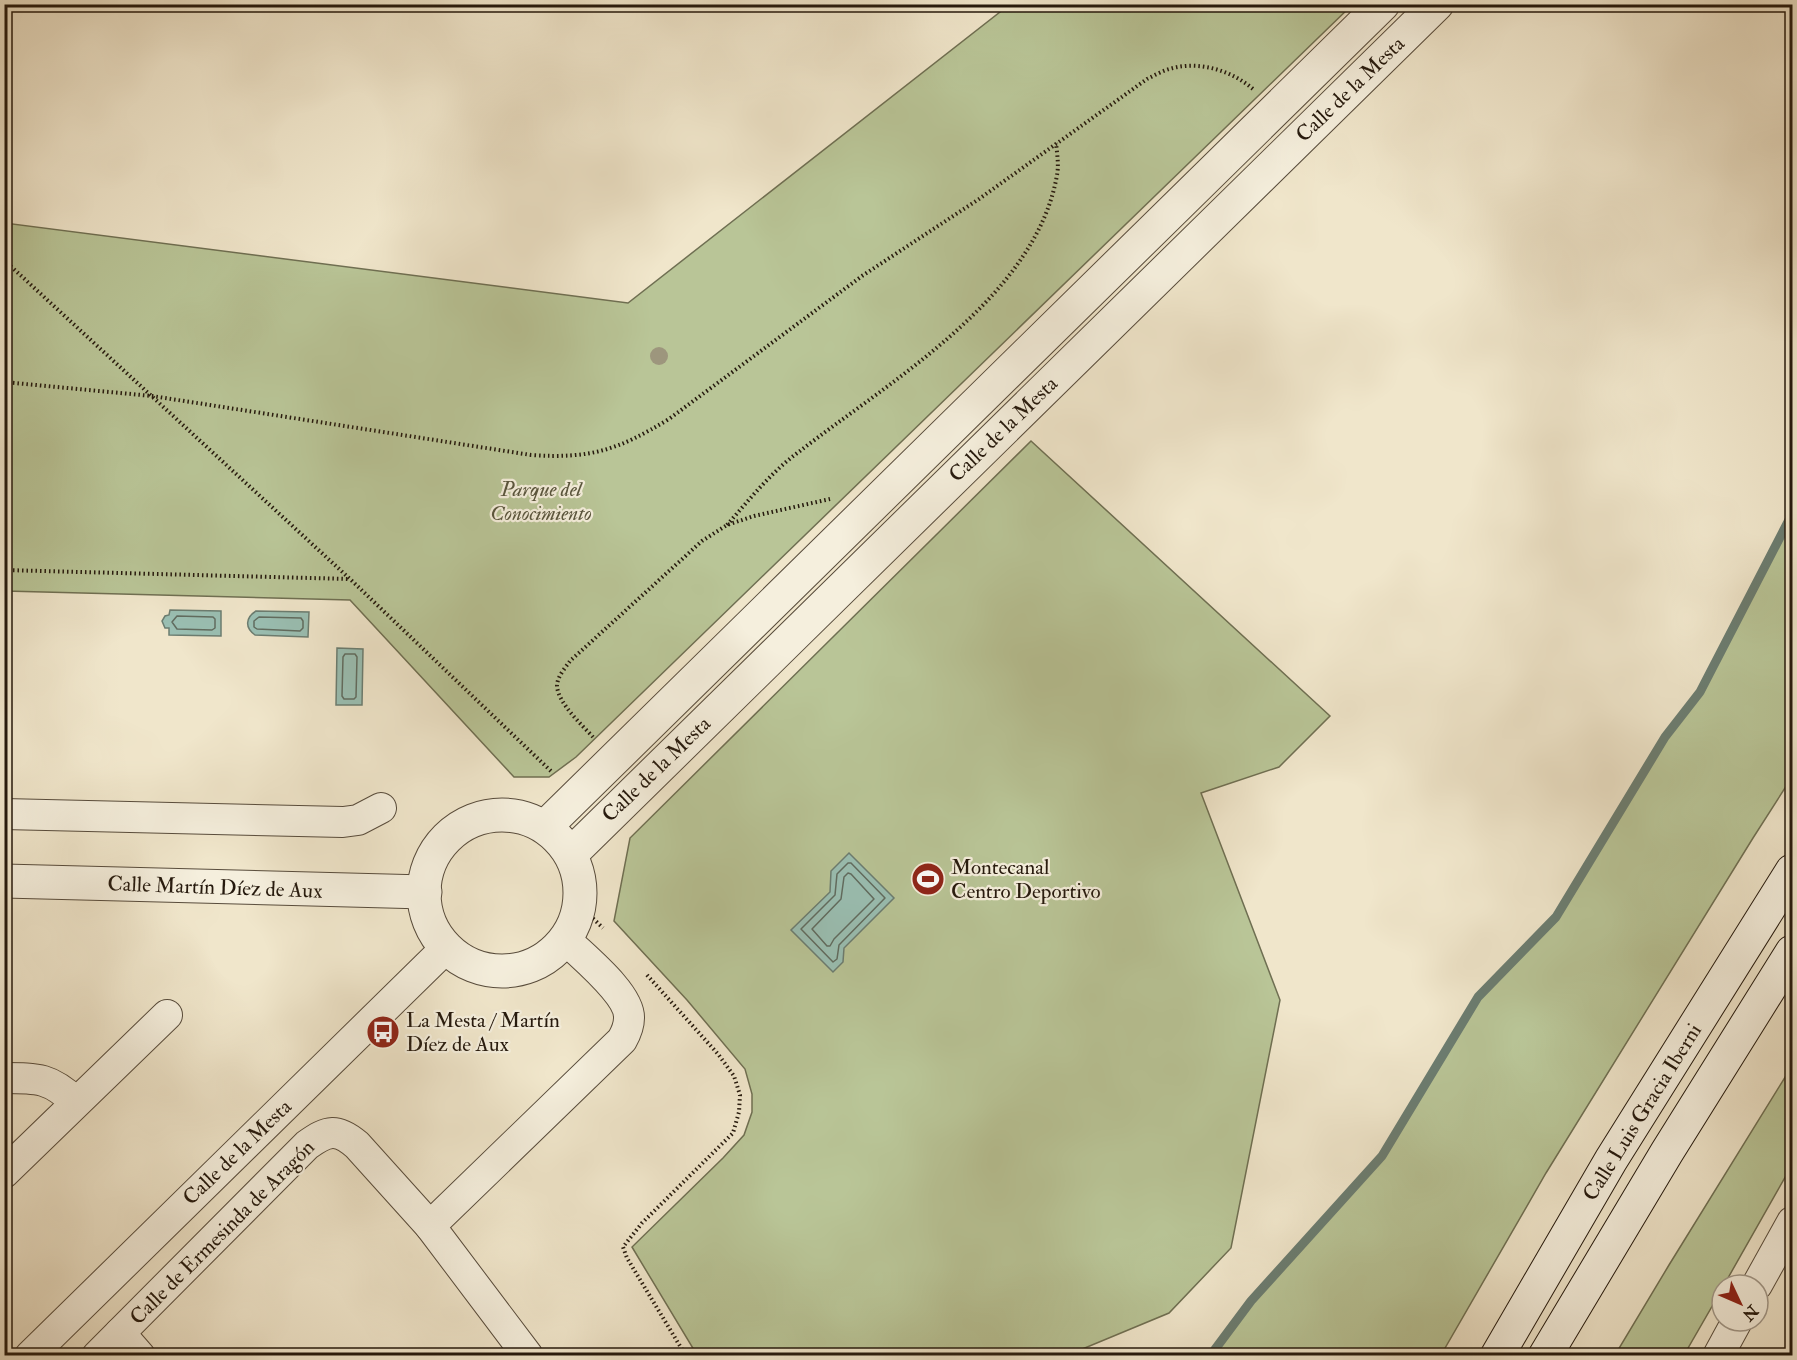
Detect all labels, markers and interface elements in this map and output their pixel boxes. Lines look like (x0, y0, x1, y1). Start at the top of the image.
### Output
street label: Calle de la Mesta (1290, 30, 1411, 148)
street label: Calle de la Mesta (943, 370, 1064, 488)
park label: Parque del Conocimiento (490, 476, 592, 527)
street label: Calle de la Mesta (596, 710, 717, 828)
place label: Montecanal Centro Deportivo (951, 854, 1101, 905)
sports icon: Montecanal Centro Deportivo (910, 861, 946, 897)
street label: Calle Martín Díez de Aux (107, 870, 324, 905)
place label: La Mesta / Martín Díez de Aux (406, 1007, 560, 1058)
bus stop icon: La Mesta / Martín Díez de Aux (365, 1014, 401, 1050)
street label: Calle Luis Gracia Iberni (1577, 1018, 1708, 1206)
street label: Calle de la Mesta (177, 1093, 298, 1211)
street label: Calle de Ermesinda de Aragón (124, 1134, 321, 1331)
north arrow (1710, 1273, 1770, 1333)
text: N (1737, 1300, 1763, 1325)

